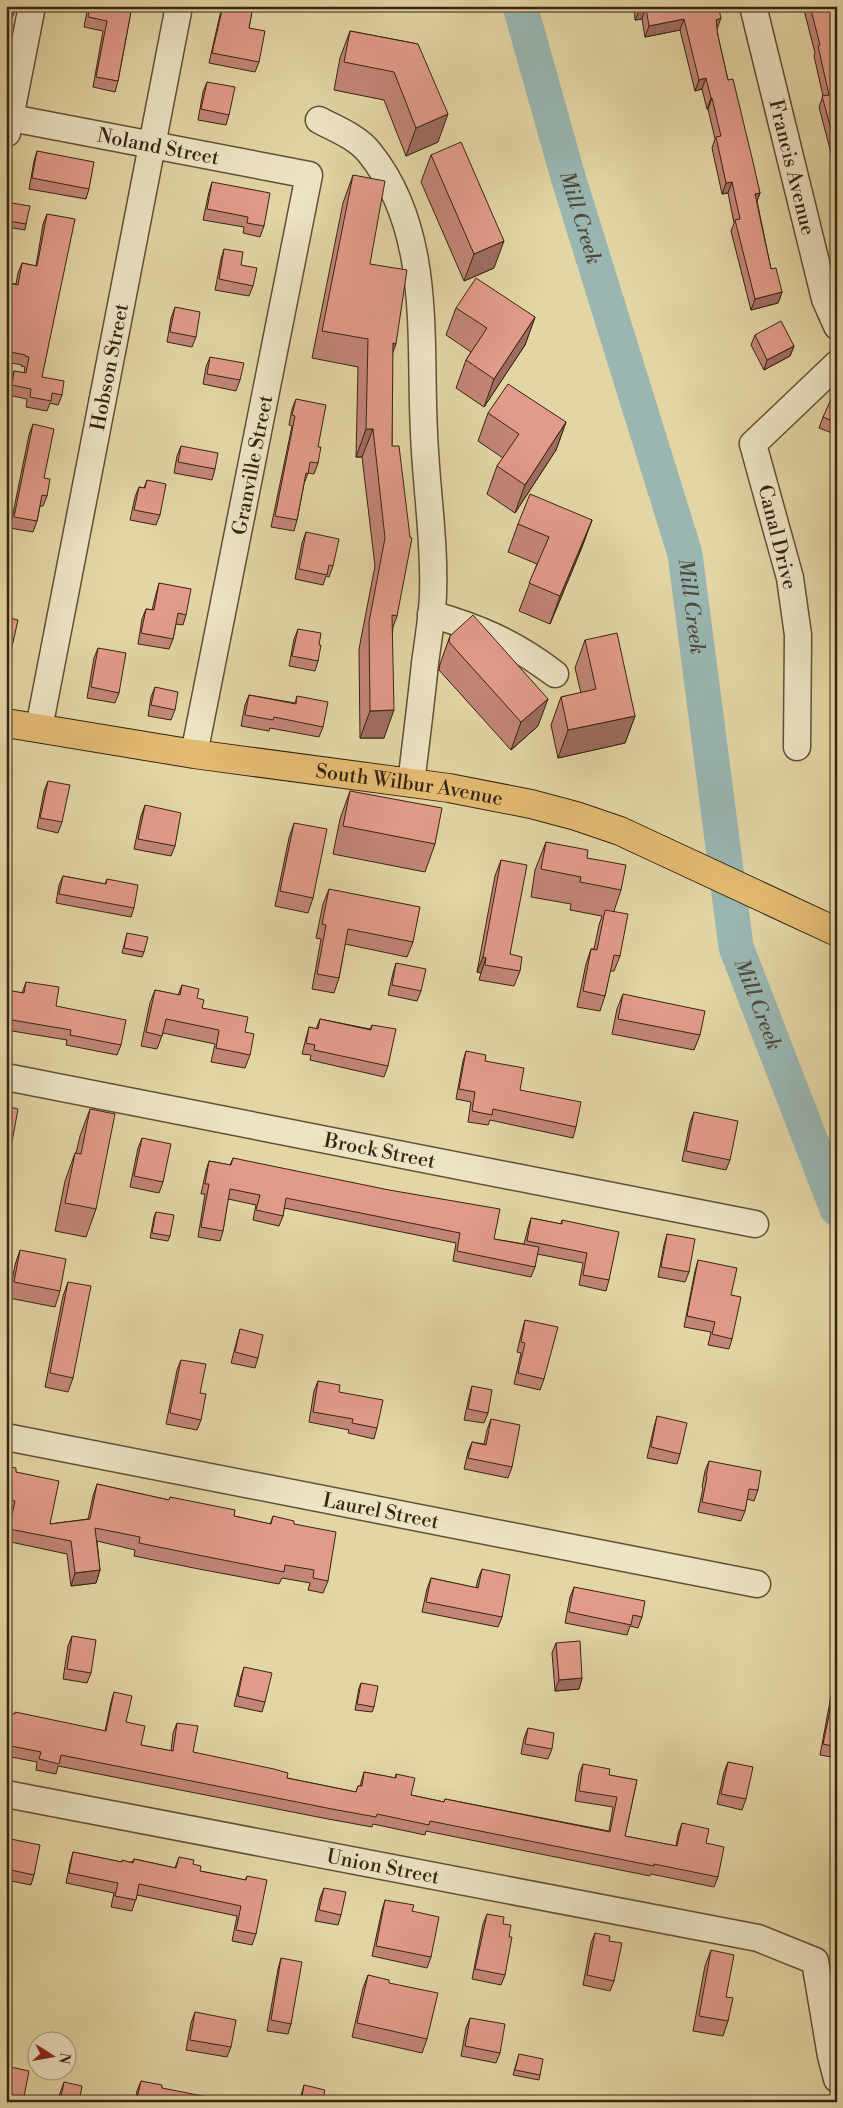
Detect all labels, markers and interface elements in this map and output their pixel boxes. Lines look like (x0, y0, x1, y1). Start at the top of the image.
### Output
street label: Francis Avenue (762, 97, 820, 238)
street label: Noland Street (95, 124, 221, 172)
water label: Mill Creek (553, 168, 606, 268)
street label: Hobson Street (86, 301, 135, 433)
street label: Granville Street (228, 393, 279, 537)
street label: Canal Drive (751, 482, 802, 592)
water label: Mill Creek (672, 557, 710, 656)
street label: South Wilbur Avenue (314, 759, 505, 812)
water label: Mill Creek (728, 955, 787, 1054)
street label: Brock Street (321, 1129, 437, 1175)
street label: Laurel Street (320, 1488, 441, 1535)
street label: Union Street (324, 1845, 441, 1891)
north arrow (28, 2030, 78, 2080)
text: N (54, 2051, 74, 2065)

